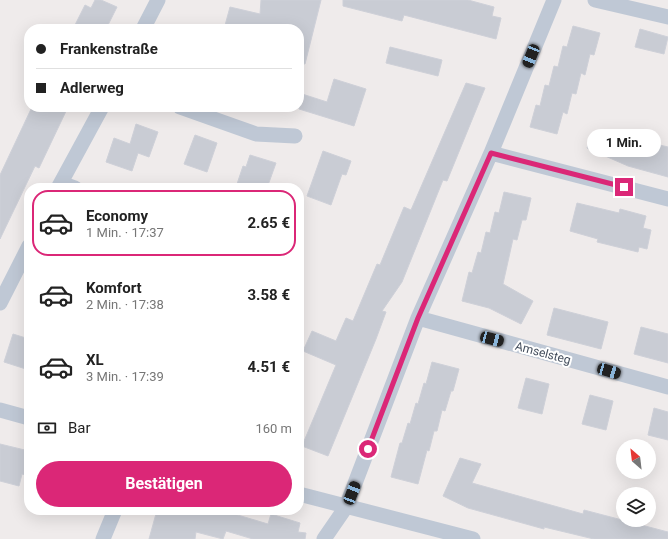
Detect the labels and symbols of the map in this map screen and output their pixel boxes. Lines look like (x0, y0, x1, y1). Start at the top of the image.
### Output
car (521, 43, 541, 69)
callout: 1 Min. (587, 129, 661, 157)
route end (615, 178, 633, 196)
car (479, 330, 505, 348)
street label: Amselsteg (514, 339, 572, 367)
car (596, 362, 622, 380)
north arrow (616, 439, 656, 479)
route start (359, 440, 377, 458)
car (342, 480, 362, 506)

